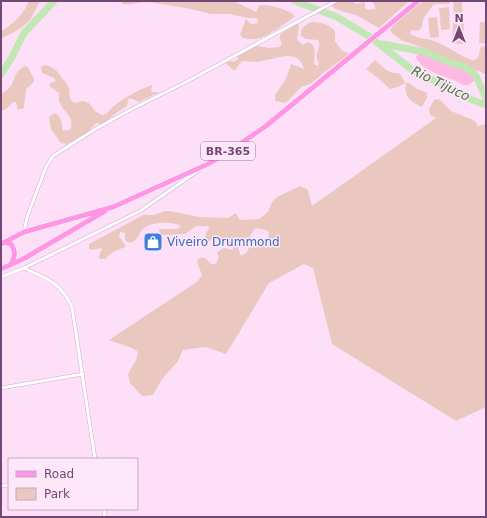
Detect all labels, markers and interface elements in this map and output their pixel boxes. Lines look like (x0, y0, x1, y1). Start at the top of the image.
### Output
north arrow (439, 8, 479, 48)
text: N (454, 12, 464, 25)
water label: Rio Tijuco (409, 63, 473, 104)
road number: BR-365 (201, 142, 255, 160)
shop icon: Viveiro Drummond (142, 231, 164, 253)
place label: Viveiro Drummond (167, 235, 280, 249)
legend (8, 458, 138, 510)
text: Road (44, 467, 74, 481)
text: Park (44, 487, 70, 501)

